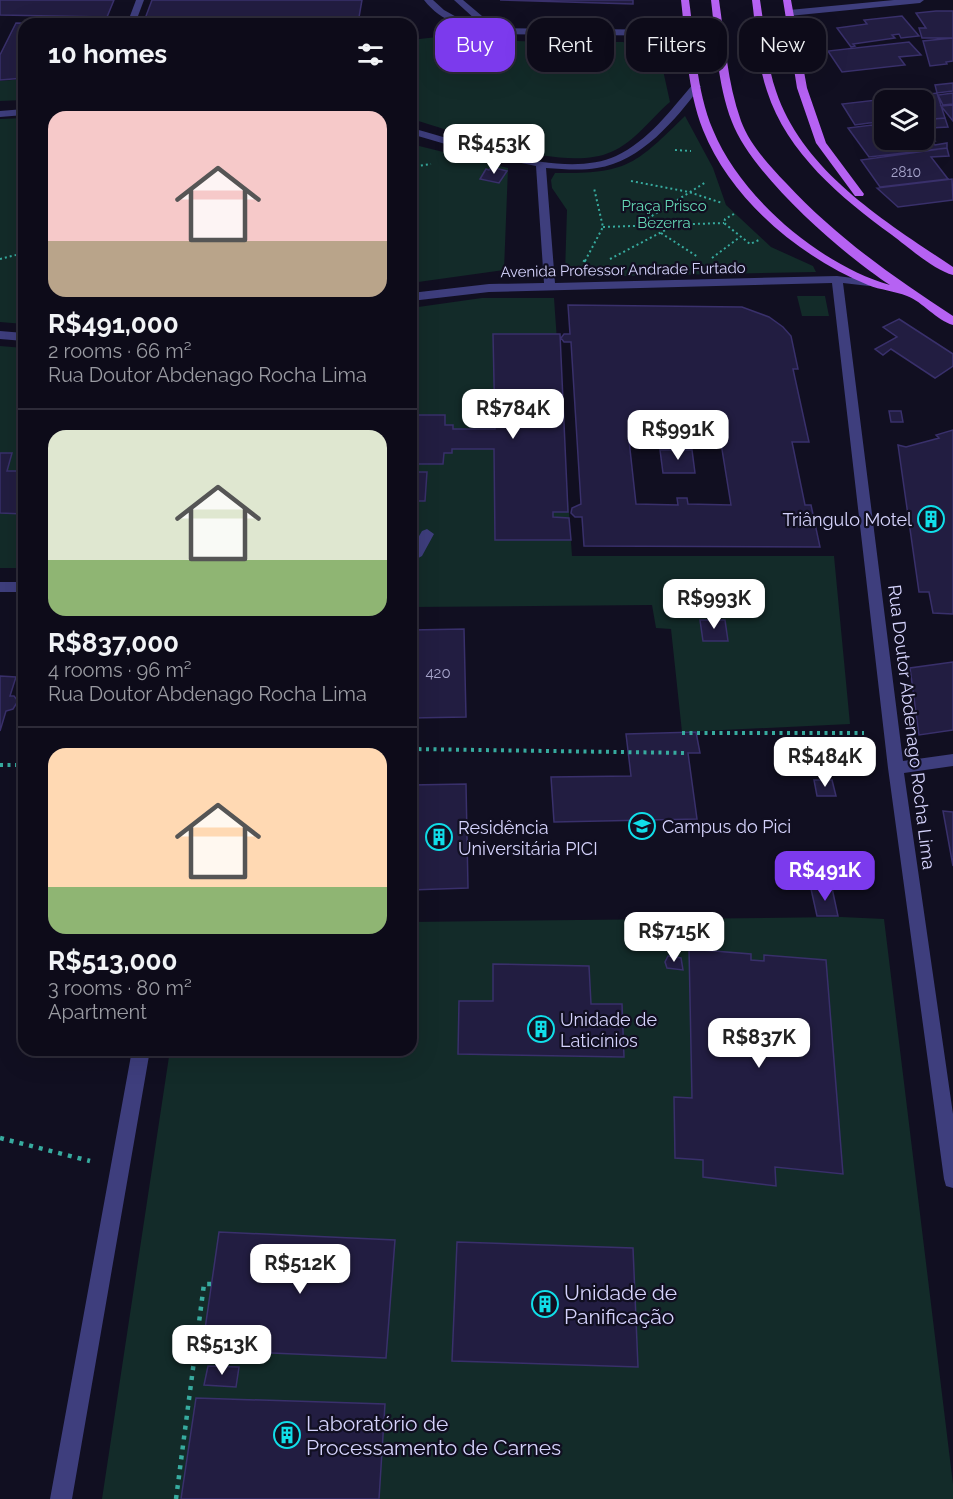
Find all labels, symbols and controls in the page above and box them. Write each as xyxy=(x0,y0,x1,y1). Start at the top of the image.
chip: Buy xyxy=(435,18,515,72)
chip: Rent xyxy=(527,18,614,72)
chip: Filters xyxy=(626,18,727,72)
chip: New xyxy=(739,18,826,72)
icon: filters xyxy=(354,38,387,71)
text: 10 homes xyxy=(48,39,167,69)
map controls xyxy=(874,90,934,150)
button: layers xyxy=(874,90,934,150)
pin: R$453K xyxy=(445,124,543,175)
text: R$453K xyxy=(457,131,531,155)
icon: home xyxy=(164,150,272,258)
house number: 2810 xyxy=(891,164,921,180)
park label: Praça Prisco Bezerra xyxy=(621,197,707,232)
street label: Avenida Professor Andrade Furtado xyxy=(500,259,746,281)
text: R$491,000 xyxy=(48,309,179,339)
text: 2 rooms · 66 m² xyxy=(48,339,191,363)
text: Rua Doutor Abdenago Rocha Lima xyxy=(48,363,367,387)
pin: R$784K xyxy=(464,389,562,440)
text: R$784K xyxy=(476,396,550,420)
pin: R$991K xyxy=(629,410,727,461)
text: R$991K xyxy=(642,417,714,441)
icon: home xyxy=(164,469,272,577)
building icon: Triângulo Motel xyxy=(916,504,946,534)
place label: Triângulo Motel xyxy=(783,509,912,530)
pin: R$993K xyxy=(665,579,763,630)
street label: Rua Doutor Abdenago Rocha Lima xyxy=(884,583,940,871)
text: R$993K xyxy=(677,586,751,610)
text: R$837,000 xyxy=(48,628,179,658)
text: 4 rooms · 96 m² xyxy=(48,658,192,682)
house number: 420 xyxy=(425,664,451,682)
text: Rua Doutor Abdenago Rocha Lima xyxy=(48,682,367,706)
pin: R$484K xyxy=(776,737,874,788)
text: R$484K xyxy=(788,744,862,768)
icon: home xyxy=(164,787,272,895)
school or university icon: Campus do Pici xyxy=(627,811,657,841)
place label: Campus do Pici xyxy=(662,816,791,837)
place label: Residência Universitária PICI xyxy=(458,817,598,859)
building icon: Residência Universitária PICI xyxy=(424,822,454,852)
pin: R$491K xyxy=(776,851,874,902)
text: R$491K xyxy=(789,858,861,882)
pin: R$715K xyxy=(625,912,723,963)
text: R$715K xyxy=(638,919,710,943)
text: R$513,000 xyxy=(48,946,177,976)
text: 3 rooms · 80 m² xyxy=(48,976,192,1000)
text: Apartment xyxy=(48,1000,147,1024)
place label: Unidade de Laticínios xyxy=(560,1009,657,1051)
building icon: Unidade de Laticínios xyxy=(526,1014,556,1044)
pin: R$837K xyxy=(710,1018,808,1069)
text: R$837K xyxy=(722,1025,796,1049)
pin: R$512K xyxy=(251,1244,349,1295)
text: R$512K xyxy=(264,1251,336,1275)
place label: Unidade de Panificação xyxy=(564,1280,677,1329)
building icon: Unidade de Panificação xyxy=(530,1289,560,1319)
pin: R$513K xyxy=(173,1325,271,1376)
text: R$513K xyxy=(186,1332,258,1356)
place label: Laboratório de Processamento de Carnes xyxy=(306,1411,561,1460)
building icon: Laboratório de Processamento de Carnes xyxy=(272,1420,302,1450)

